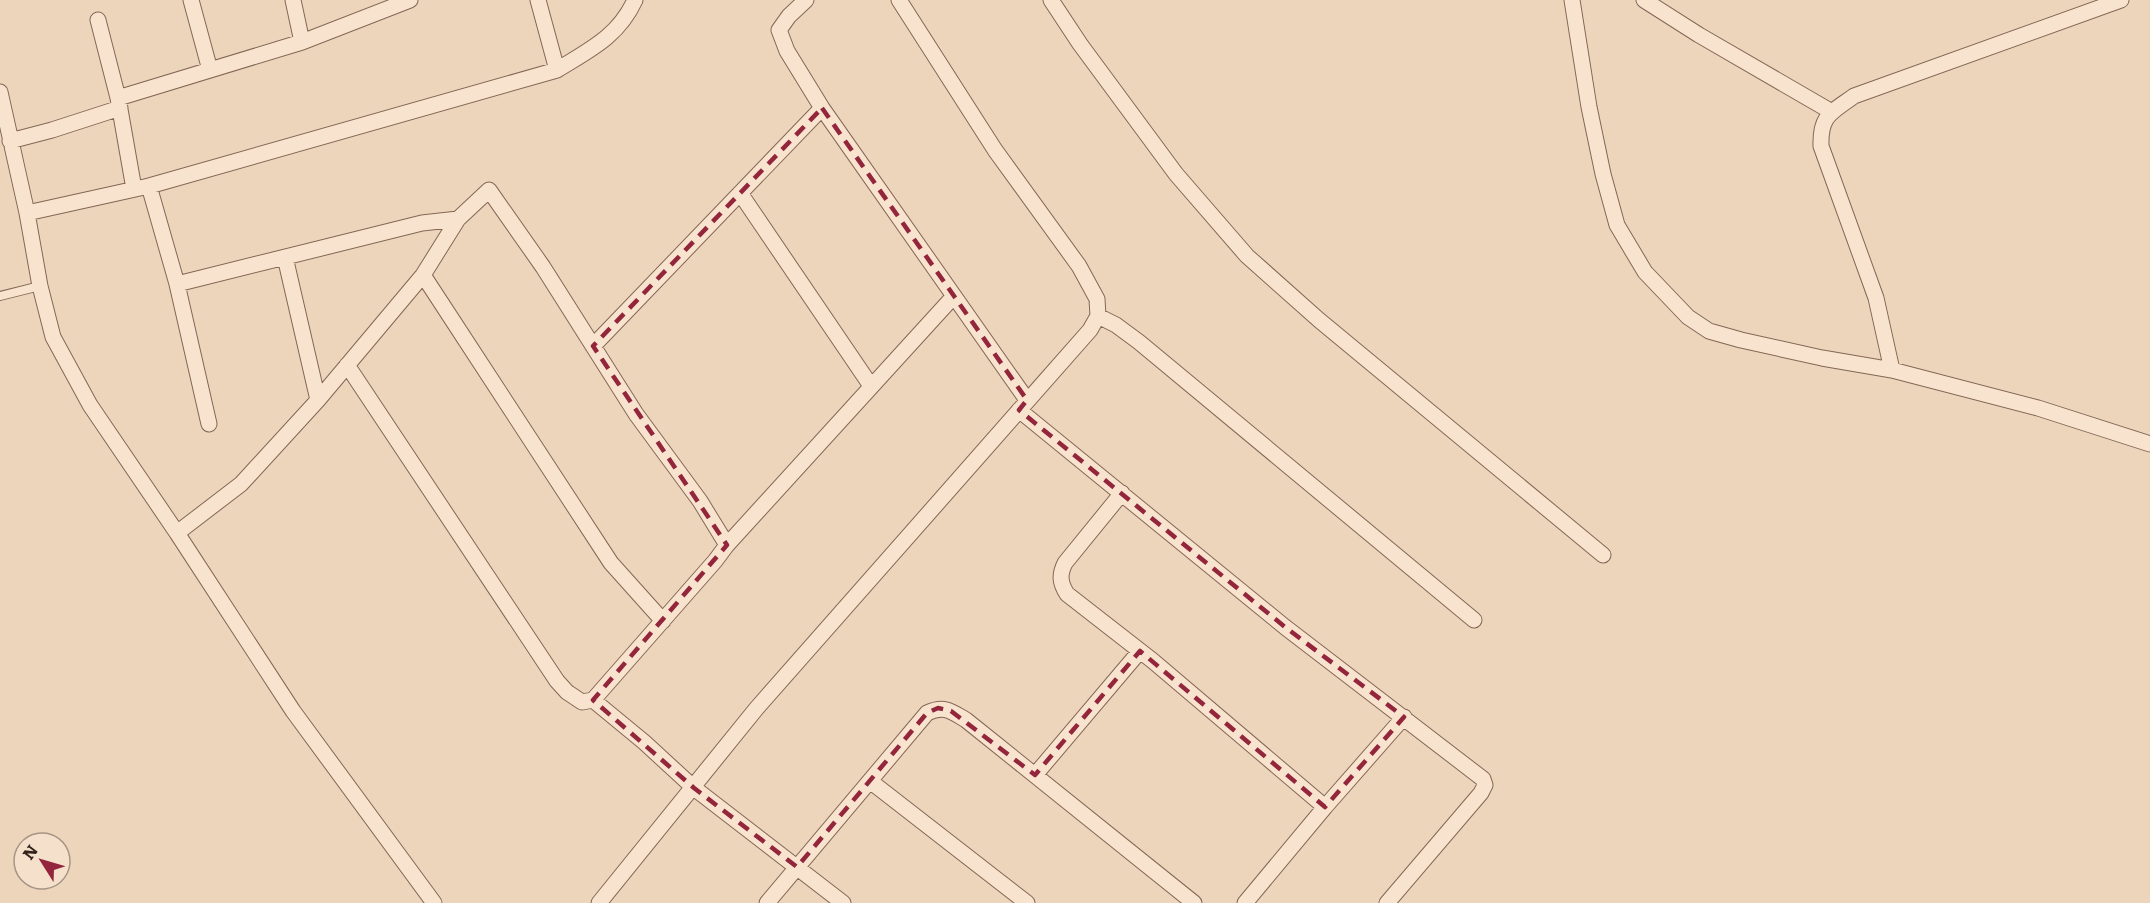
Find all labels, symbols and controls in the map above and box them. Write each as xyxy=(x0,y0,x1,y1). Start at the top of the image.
north arrow xyxy=(12,831,72,891)
text: N xyxy=(16,839,43,864)

